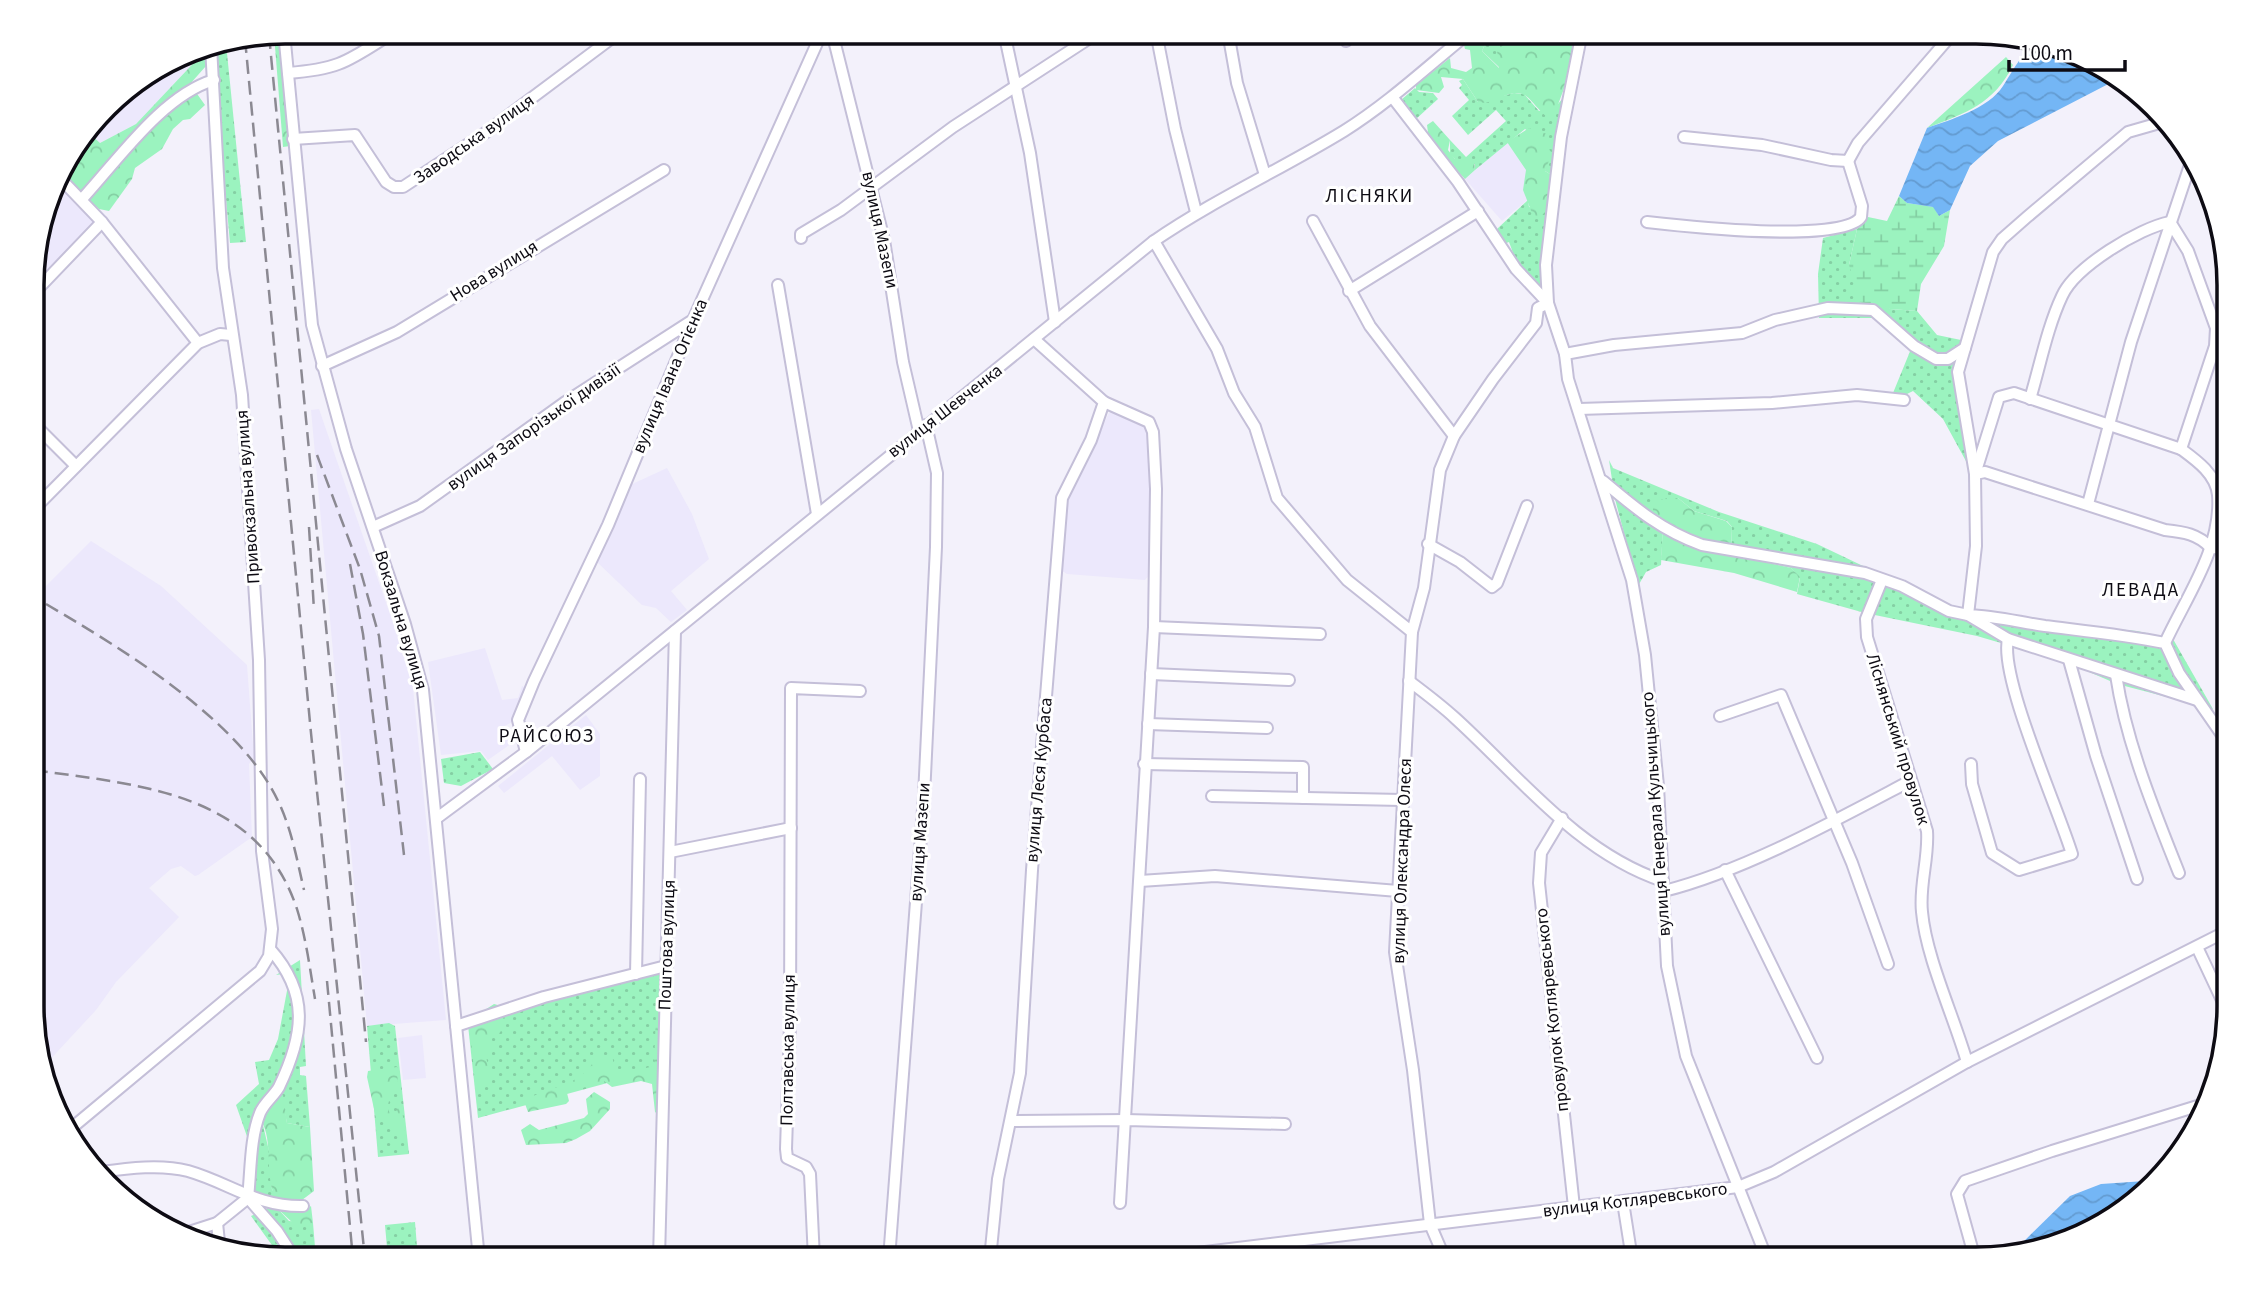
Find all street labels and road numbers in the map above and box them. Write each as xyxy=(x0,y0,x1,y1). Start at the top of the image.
street label: Заводська вулиця xyxy=(409,88,539,190)
street label: вулиця Мазепи xyxy=(855,169,905,291)
street label: Нова вулиця xyxy=(445,234,543,308)
street label: вулиця Івана Огієнка xyxy=(626,295,714,457)
street label: вулиця Запорізької дивізії xyxy=(442,357,626,497)
street label: вулиця Шевченка xyxy=(882,358,1008,464)
street label: Привокзальна вулиця xyxy=(229,409,267,585)
street label: Вокзальна вулиця xyxy=(368,547,434,693)
street label: Ліснянський провулок xyxy=(1860,650,1936,828)
street label: вулиця Генерала Кульчицького xyxy=(1635,691,1677,937)
street label: вулиця Леся Курбаса xyxy=(1019,696,1059,864)
street label: вулиця Олександра Олеся xyxy=(1386,758,1418,964)
street label: вулиця Мазепи xyxy=(903,782,937,902)
street label: Поштова вулиця xyxy=(652,879,682,1011)
street label: провулок Котляревського xyxy=(1529,907,1575,1113)
street label: Полтавська вулиця xyxy=(774,974,802,1126)
street label: вулиця Котляревського xyxy=(1541,1176,1729,1224)

